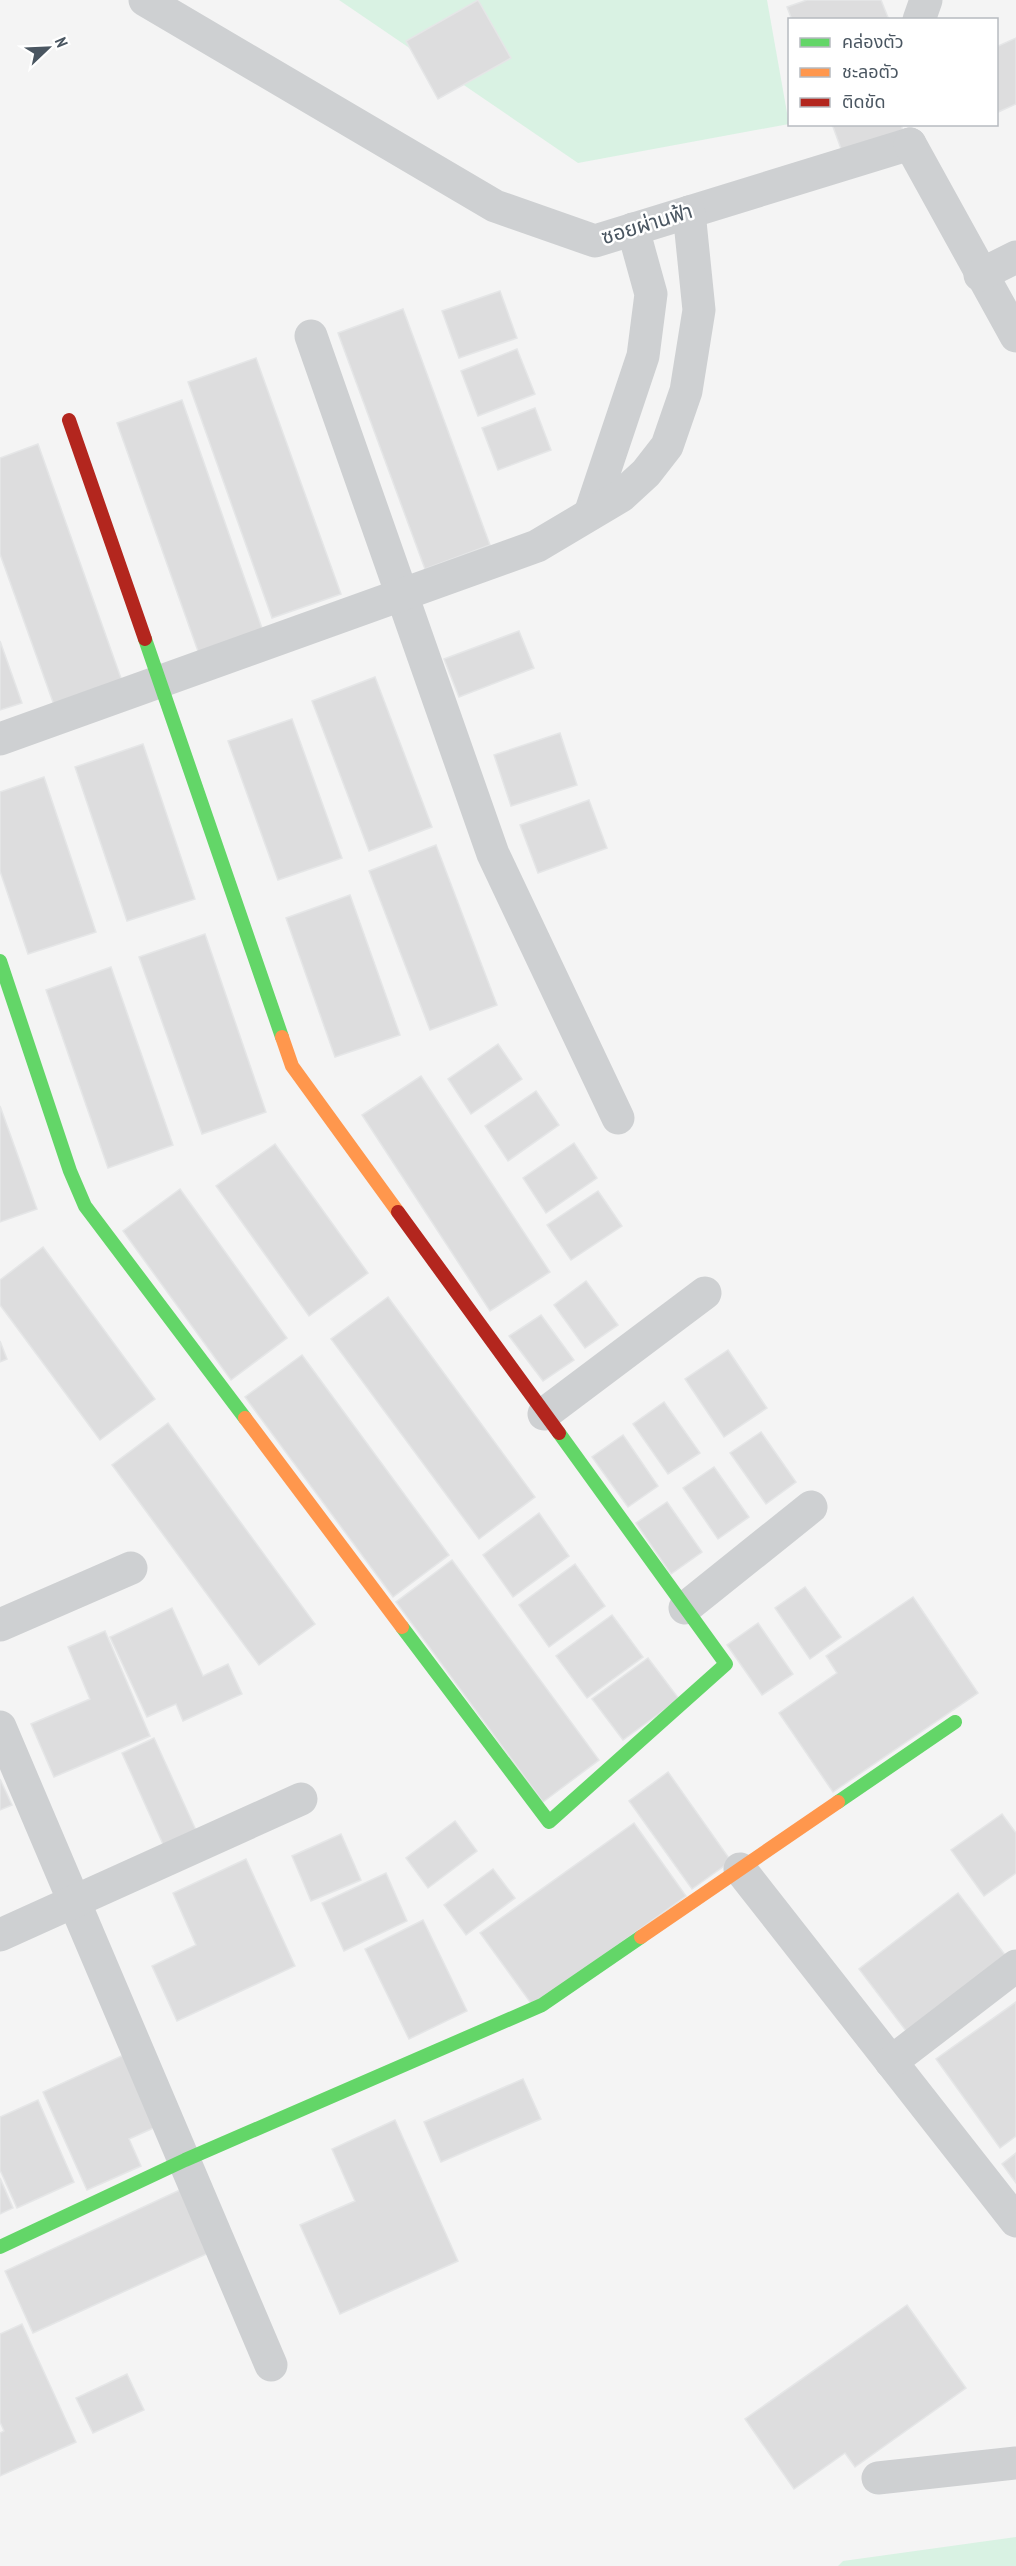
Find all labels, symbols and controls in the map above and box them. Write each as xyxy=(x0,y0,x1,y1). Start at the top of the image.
north arrow xyxy=(18,18,78,78)
legend xyxy=(788,18,998,126)
text: คล่องตัว xyxy=(842,30,904,53)
text: N xyxy=(51,34,73,50)
text: ชะลอตัว xyxy=(842,60,899,83)
text: ติดขัด xyxy=(842,90,885,113)
street label: ซอยผ่านฟ้า xyxy=(598,197,696,250)

